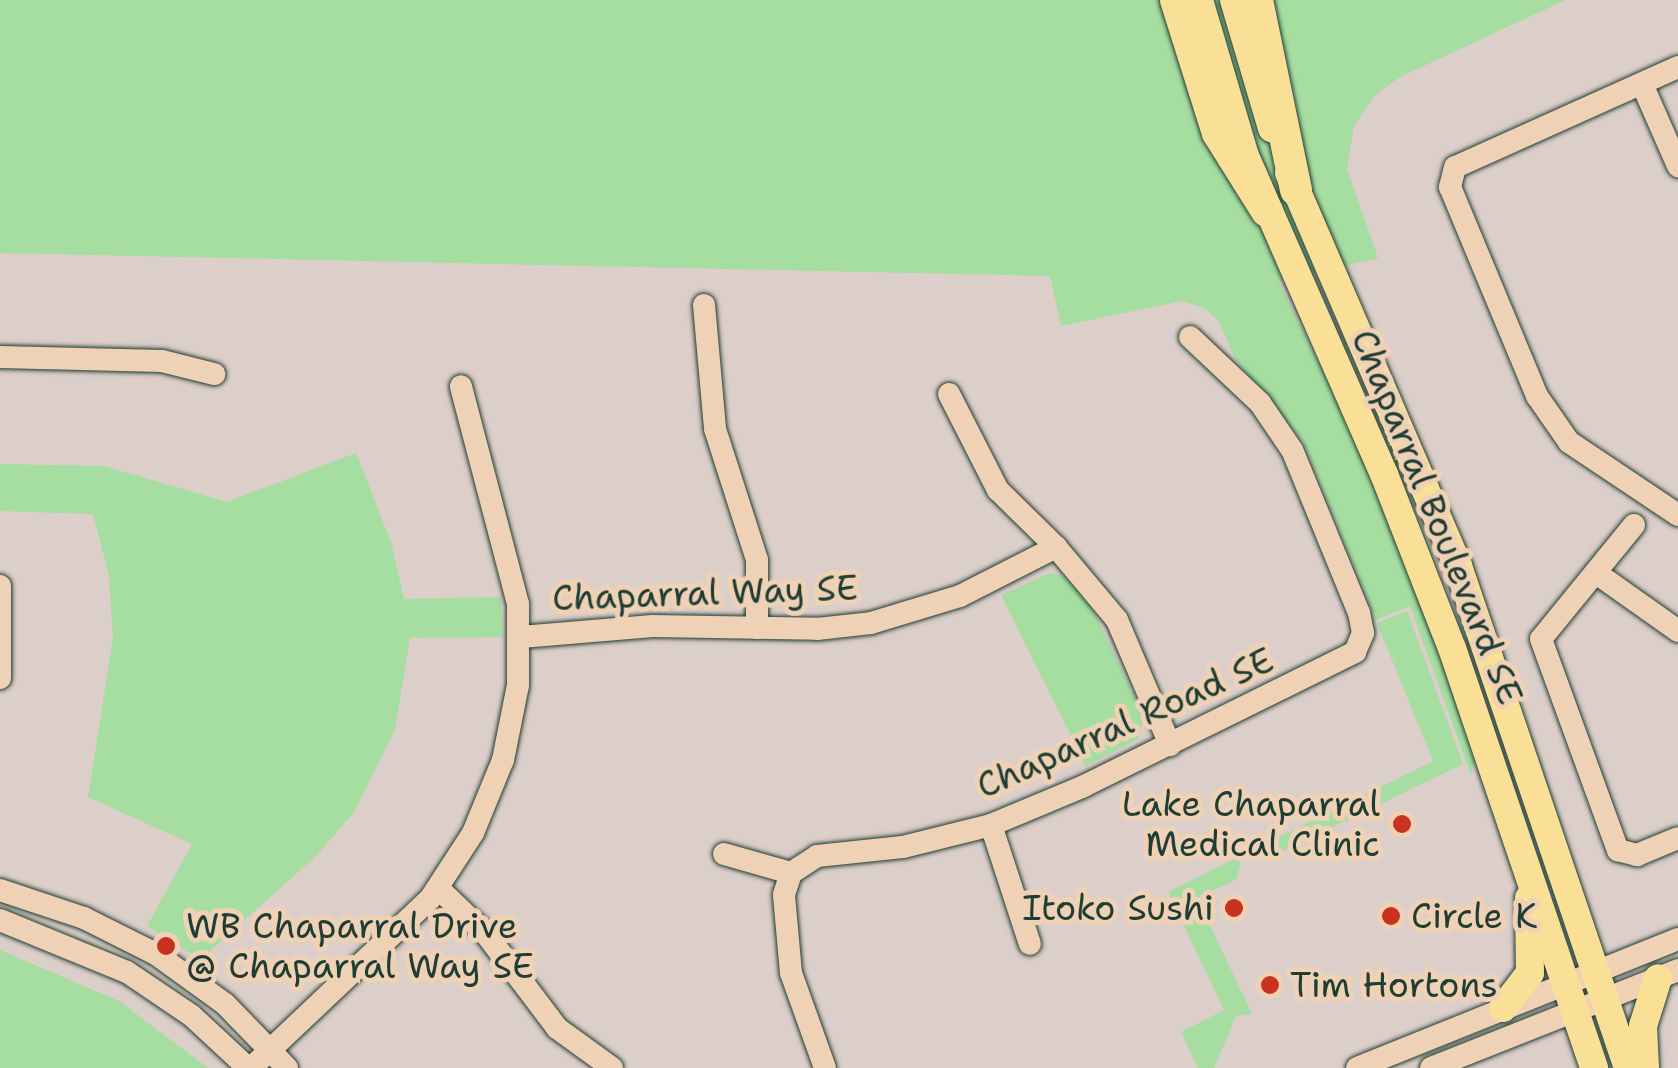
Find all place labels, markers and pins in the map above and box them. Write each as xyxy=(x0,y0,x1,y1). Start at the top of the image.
place label: Lake Chaparral Medical Clinic xyxy=(1122,783,1380,865)
marker: Lake Chaparral Medical Clinic xyxy=(1389,811,1415,837)
place label: Itoko Sushi xyxy=(1022,887,1214,929)
place label: Circle K xyxy=(1411,895,1538,937)
marker: Itoko Sushi xyxy=(1223,897,1245,919)
place label: WB Chaparral Drive @ Chaparral Way SE xyxy=(186,905,534,987)
marker: Circle K xyxy=(1380,905,1402,927)
marker: WB Chaparral Drive @ Chaparral Way SE xyxy=(155,935,177,957)
place label: Tim Hortons xyxy=(1290,964,1498,1006)
marker: Tim Hortons xyxy=(1259,974,1281,996)

